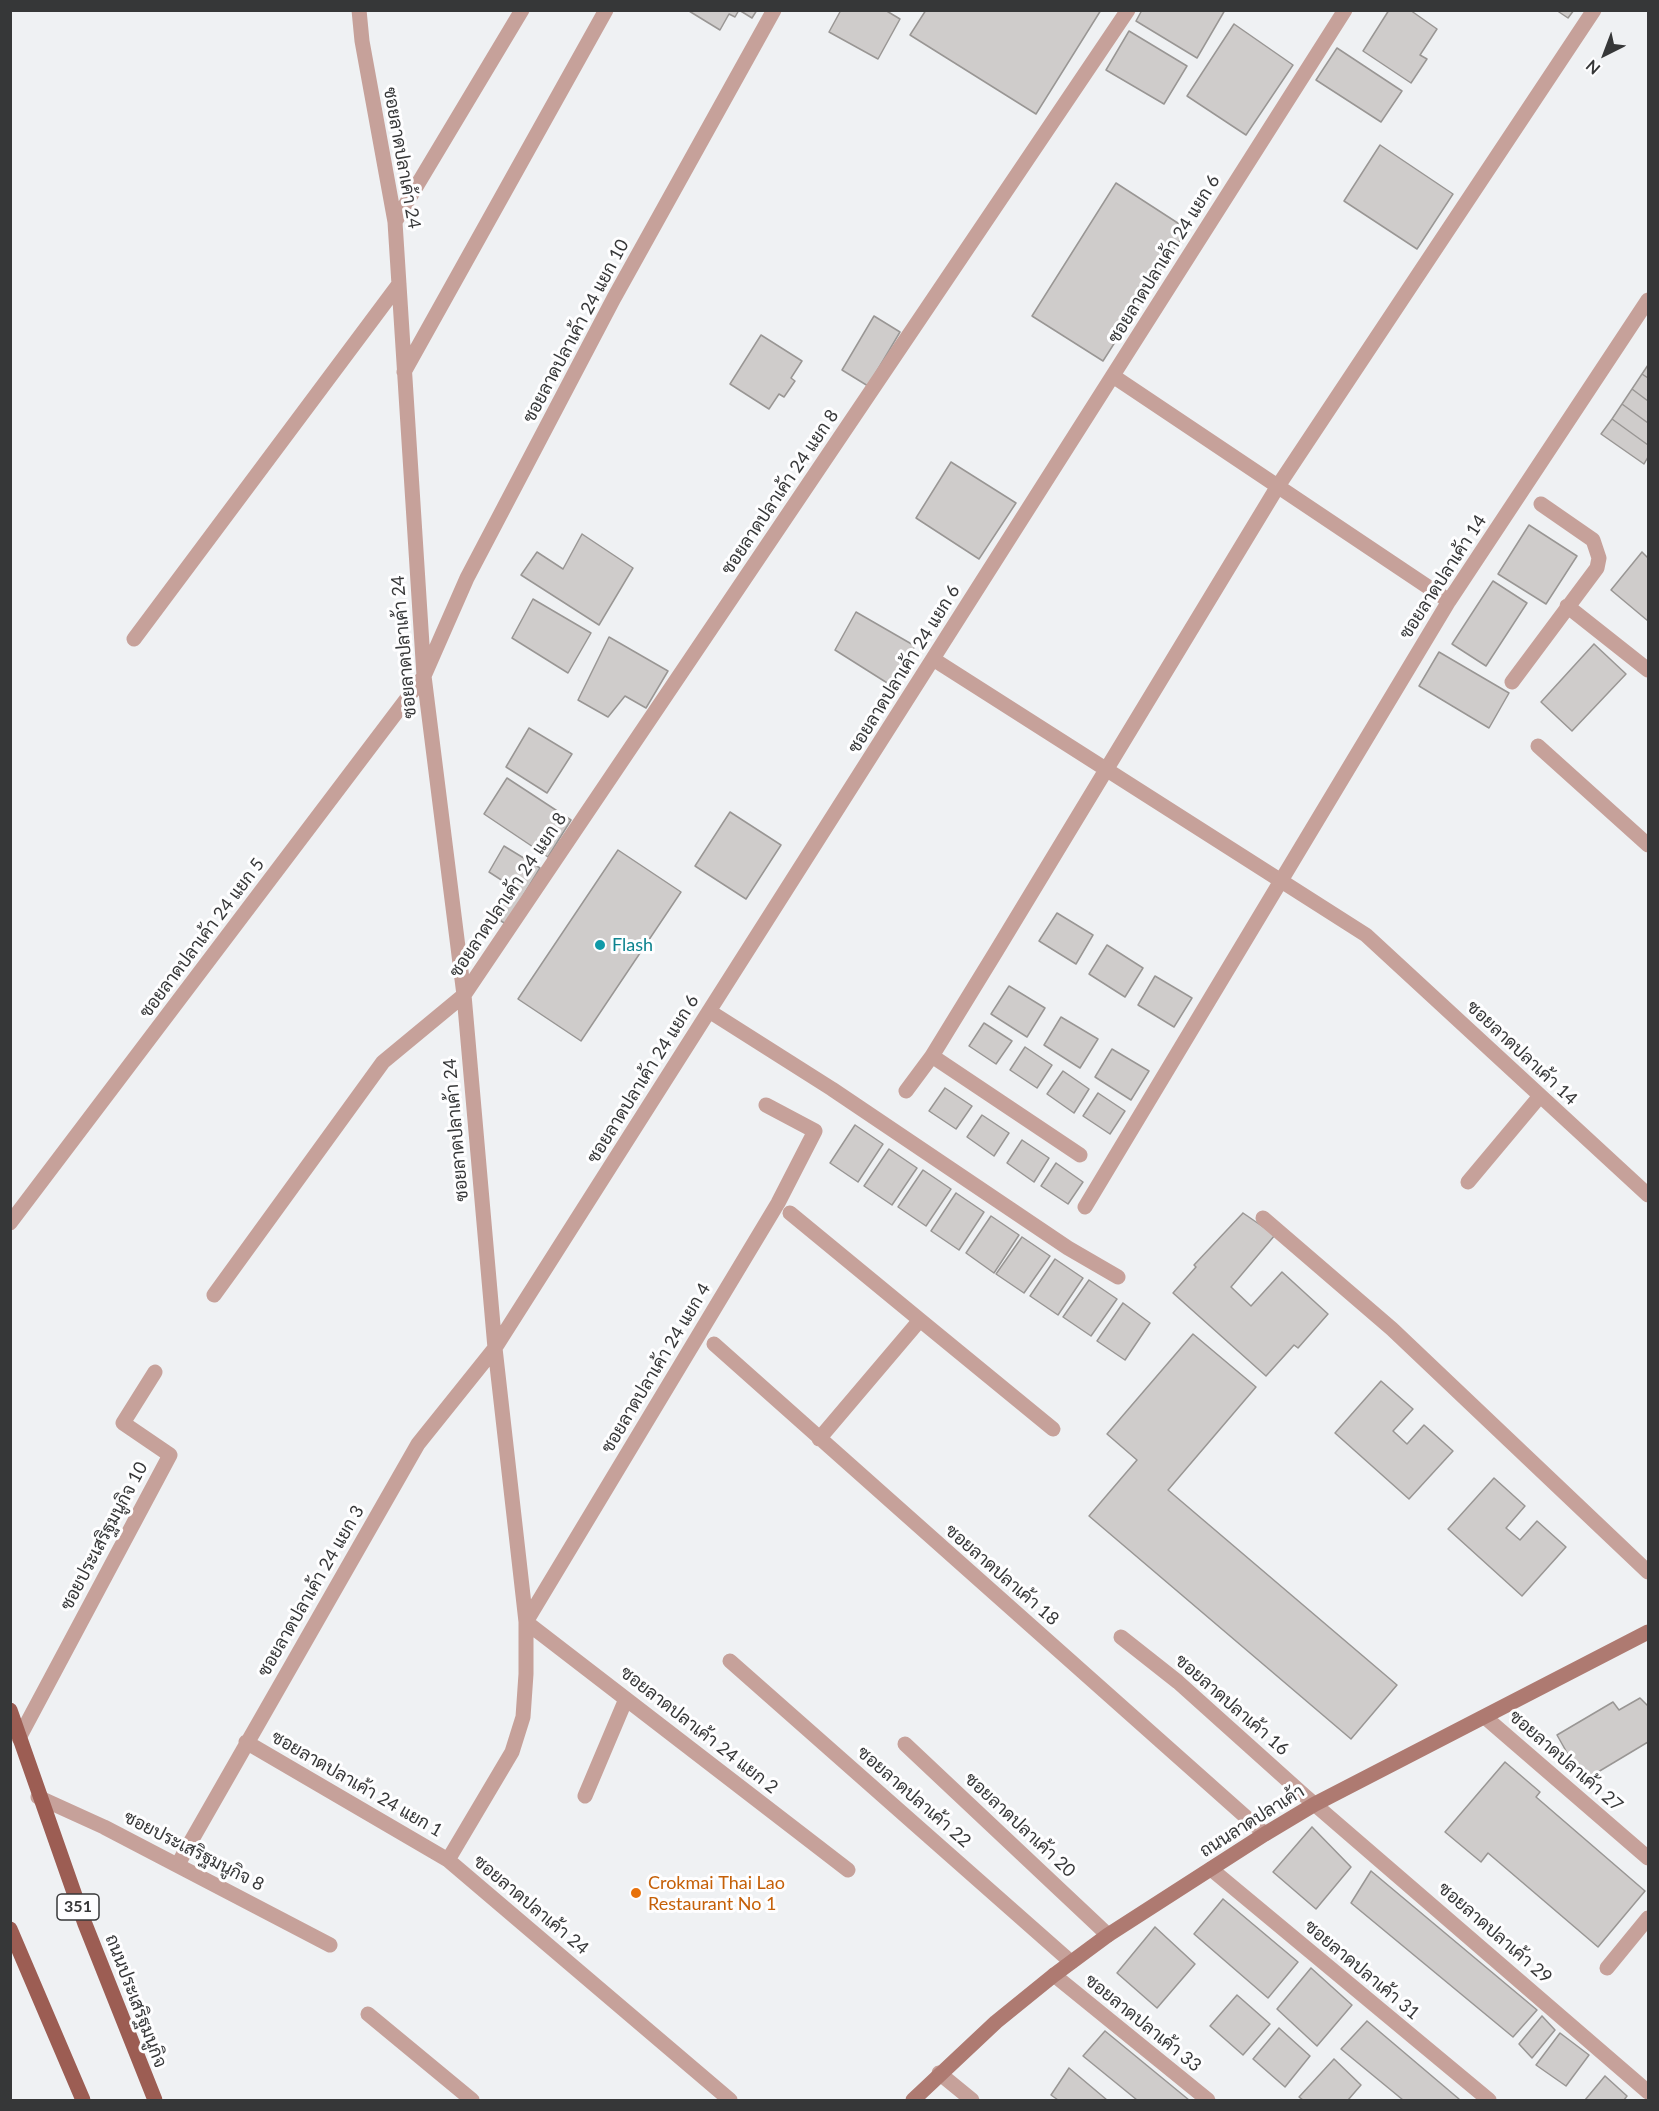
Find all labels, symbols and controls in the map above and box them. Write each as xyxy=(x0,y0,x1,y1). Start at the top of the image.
north arrow xyxy=(1575,24,1635,84)
text: N xyxy=(1582,57,1604,79)
street label: ซอยลาดปลาเค้า 24 xyxy=(379,86,425,230)
street label: ซอยลาดปลาเค้า 24 แยก 6 xyxy=(1103,171,1225,347)
street label: ซอยลาดปลาเค้า 24 แยก 10 xyxy=(518,236,634,426)
street label: ซอยลาดปลาเค้า 24 แยก 8 xyxy=(717,405,843,579)
street label: ซอยลาดปลาเค้า 14 xyxy=(1395,511,1491,643)
street label: ซอยลาดปลาเค้า 24 xyxy=(387,575,421,719)
street label: ซอยลาดปลาเค้า 24 แยก 6 xyxy=(843,581,965,757)
street label: ซอยลาดปลาเค้า 24 แยก 8 xyxy=(445,808,571,982)
street label: ซอยลาดปลาเค้า 24 แยก 5 xyxy=(135,854,269,1022)
place label: Flash xyxy=(612,934,653,956)
marker: Flash xyxy=(593,938,607,952)
street label: ซอยลาดปลาเค้า 24 แยก 6 xyxy=(582,991,704,1167)
street label: ซอยลาดปลาเค้า 14 xyxy=(1462,996,1582,1110)
street label: ซอยลาดปลาเค้า 24 xyxy=(439,1058,473,1202)
street label: ซอยลาดปลาเค้า 24 แยก 4 xyxy=(597,1279,715,1457)
street label: ซอยประเสริฐมนูกิจ 10 xyxy=(56,1458,152,1614)
street label: ซอยลาดปลาเค้า 24 แยก 3 xyxy=(253,1502,369,1680)
street label: ซอยลาดปลาเค้า 18 xyxy=(941,1520,1063,1630)
street label: ซอยลาดปลาเค้า 16 xyxy=(1171,1650,1293,1760)
street label: ซอยลาดปลาเค้า 24 แยก 2 xyxy=(616,1662,782,1798)
street label: ซอยลาดปลาเค้า 27 xyxy=(1505,1706,1627,1816)
street label: ซอยลาดปลาเค้า 24 แยก 1 xyxy=(268,1726,446,1842)
street label: ซอยลาดปลาเค้า 22 xyxy=(853,1742,975,1852)
street label: ซอยลาดปลาเค้า 20 xyxy=(960,1768,1080,1882)
street label: ถนนลาดปลาเค้า xyxy=(1196,1780,1308,1862)
street label: ซอยประเสริฐมนูกิจ 8 xyxy=(120,1806,268,1896)
street label: ซอยลาดปลาเค้า 24 xyxy=(469,1851,593,1959)
place label: Crokmai Thai Lao Restaurant No 1 xyxy=(648,1872,785,1914)
street label: ซอยลาดปลาเค้า 29 xyxy=(1434,1878,1556,1988)
marker: Crokmai Thai Lao Restaurant No 1 xyxy=(629,1886,643,1900)
road number: 351 xyxy=(57,1894,99,1920)
street label: ซอยลาดปลาเค้า 31 xyxy=(1300,1916,1424,2024)
street label: ถนนประเสริฐมนูกิจ xyxy=(101,1931,171,2071)
street label: ซอยลาดปลาเค้า 33 xyxy=(1080,1969,1206,2077)

